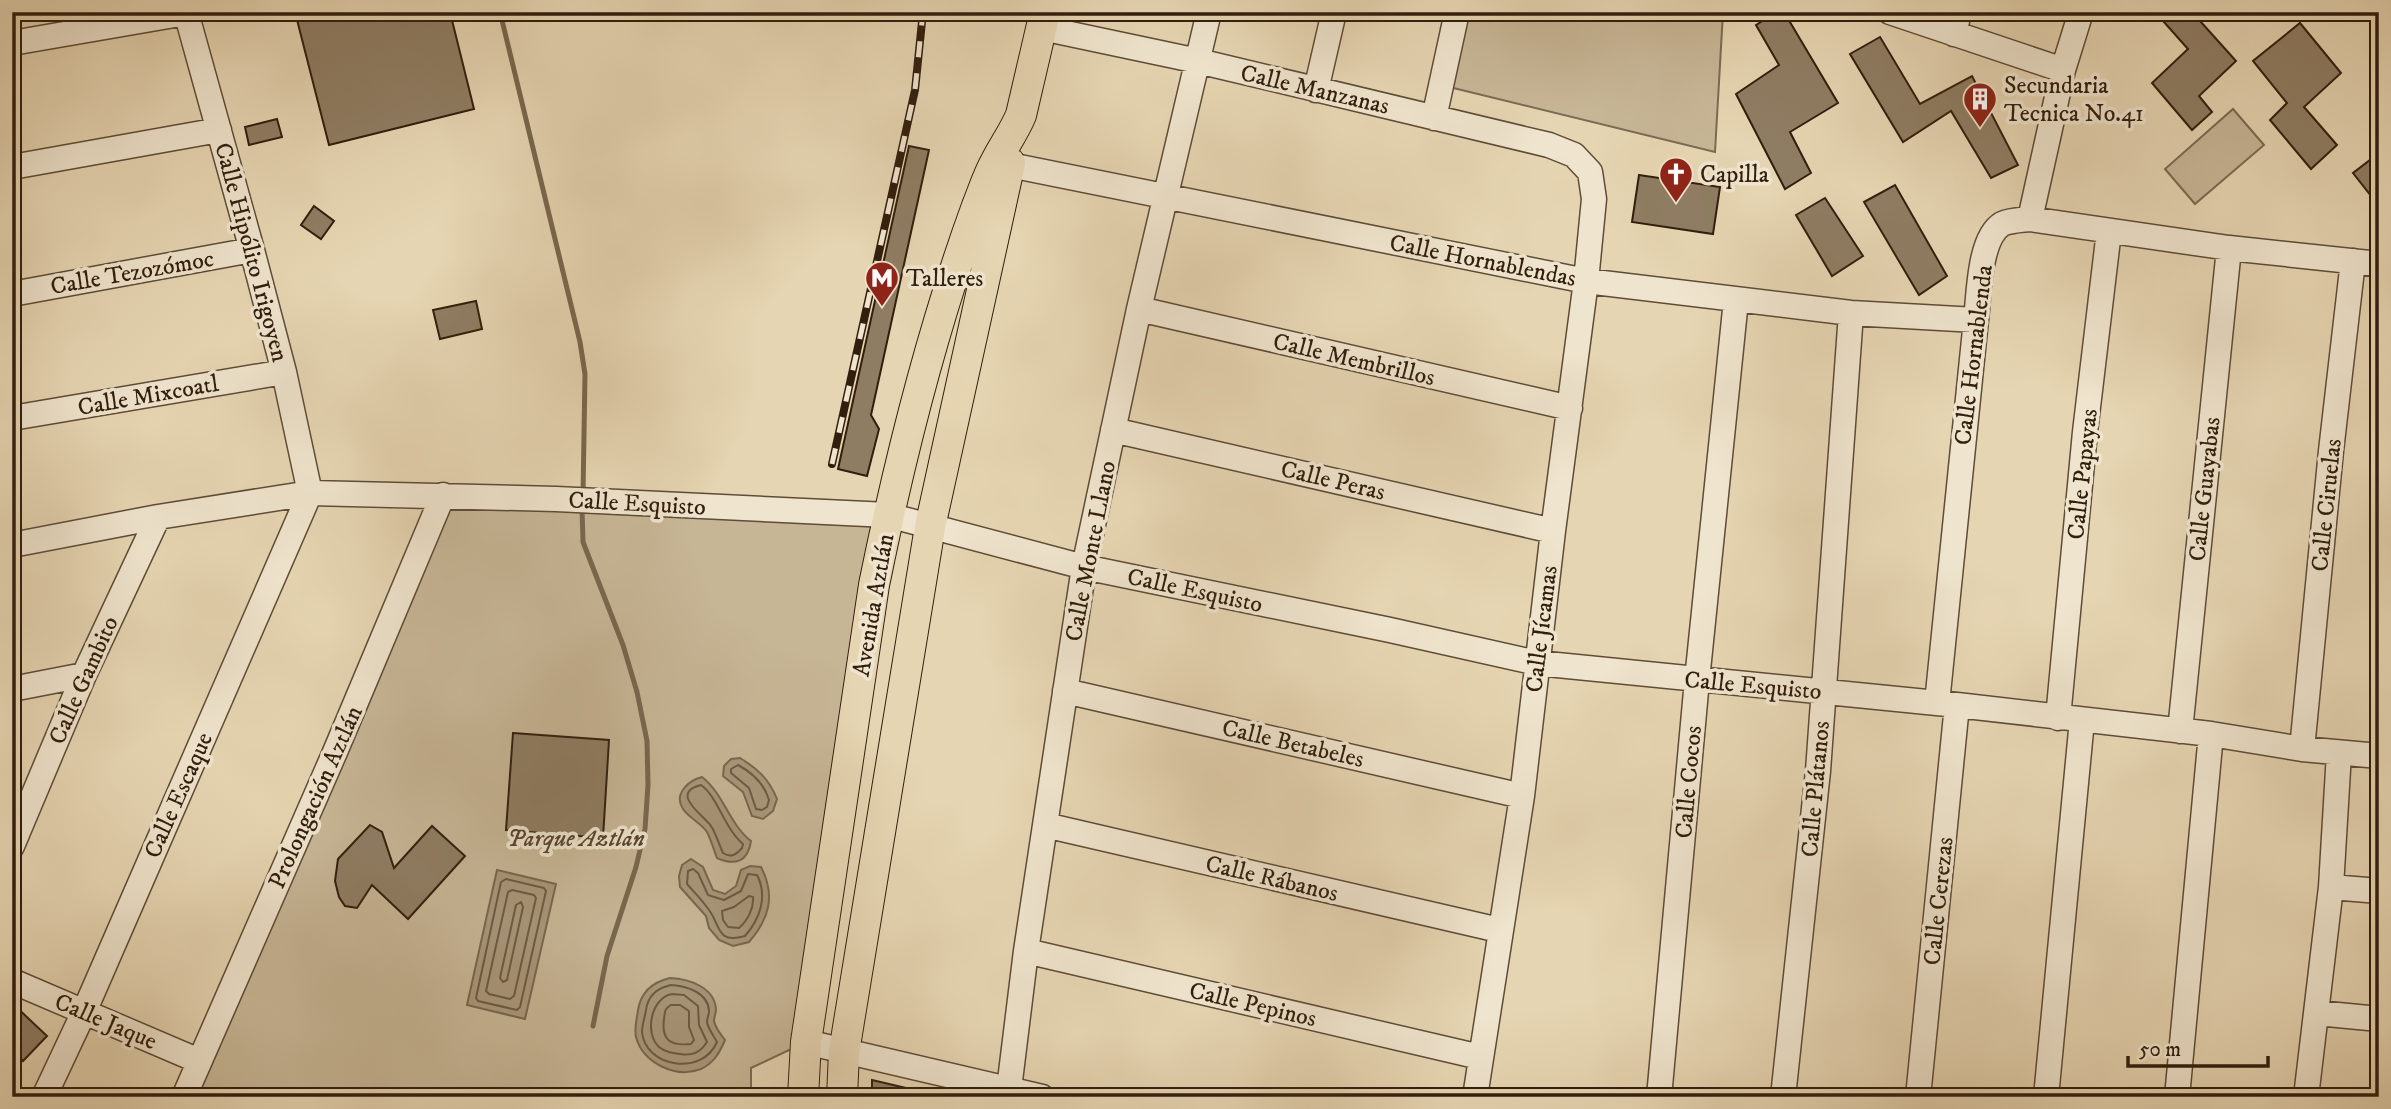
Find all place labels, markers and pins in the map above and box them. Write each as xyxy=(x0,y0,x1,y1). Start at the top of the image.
place label: Secundaria Tecnica No.41 xyxy=(2004,71,2144,129)
building icon: Secundaria Tecnica No.41 xyxy=(1961,80,1999,129)
church icon: Capilla xyxy=(1657,155,1695,204)
place label: Capilla xyxy=(1700,160,1770,190)
metro station icon: Talleres xyxy=(863,259,901,308)
place label: Talleres xyxy=(906,264,983,294)

